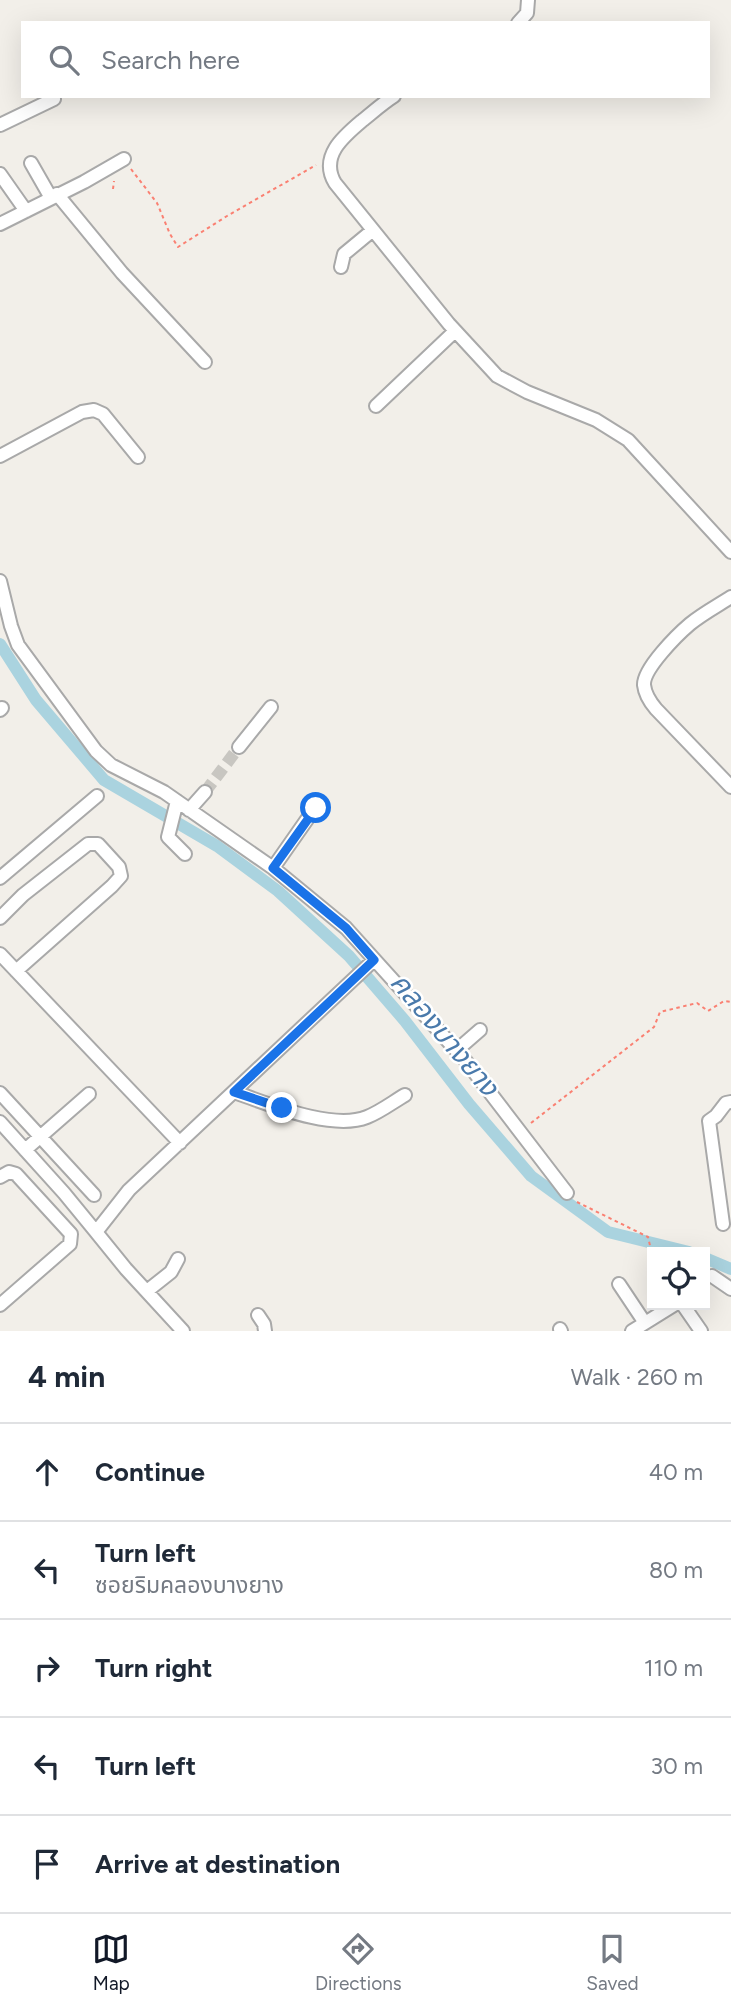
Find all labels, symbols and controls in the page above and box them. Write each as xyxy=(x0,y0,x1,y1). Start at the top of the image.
search box xyxy=(21,21,710,98)
icon: search xyxy=(45,41,83,79)
text: Search here xyxy=(101,44,240,76)
route start xyxy=(300,792,331,823)
water label: คลองบางยาง xyxy=(384,965,508,1104)
route end xyxy=(266,1092,297,1123)
map controls xyxy=(647,1247,710,1310)
button: locate xyxy=(647,1247,710,1310)
text: 4 min xyxy=(28,1358,105,1395)
text: Walk · 260 m xyxy=(571,1363,703,1391)
icon: ahead xyxy=(28,1453,66,1491)
text: Continue xyxy=(95,1456,205,1488)
text: 40 m xyxy=(649,1458,703,1486)
text: Turn left xyxy=(95,1537,196,1569)
icon: left xyxy=(28,1551,66,1589)
text: 80 m xyxy=(649,1556,703,1584)
text: ซอยริมคลองบางยาง xyxy=(95,1571,284,1599)
icon: right xyxy=(28,1649,66,1687)
text: Turn right xyxy=(95,1652,212,1684)
text: 110 m xyxy=(644,1654,703,1682)
icon: left xyxy=(28,1747,66,1785)
text: Turn left xyxy=(95,1750,196,1782)
text: 30 m xyxy=(650,1752,703,1780)
icon: arrive xyxy=(28,1845,66,1883)
text: Arrive at destination xyxy=(95,1848,340,1880)
tab: Map xyxy=(92,1930,130,1995)
tab: Directions xyxy=(315,1930,402,1995)
tab: Saved xyxy=(586,1930,639,1995)

